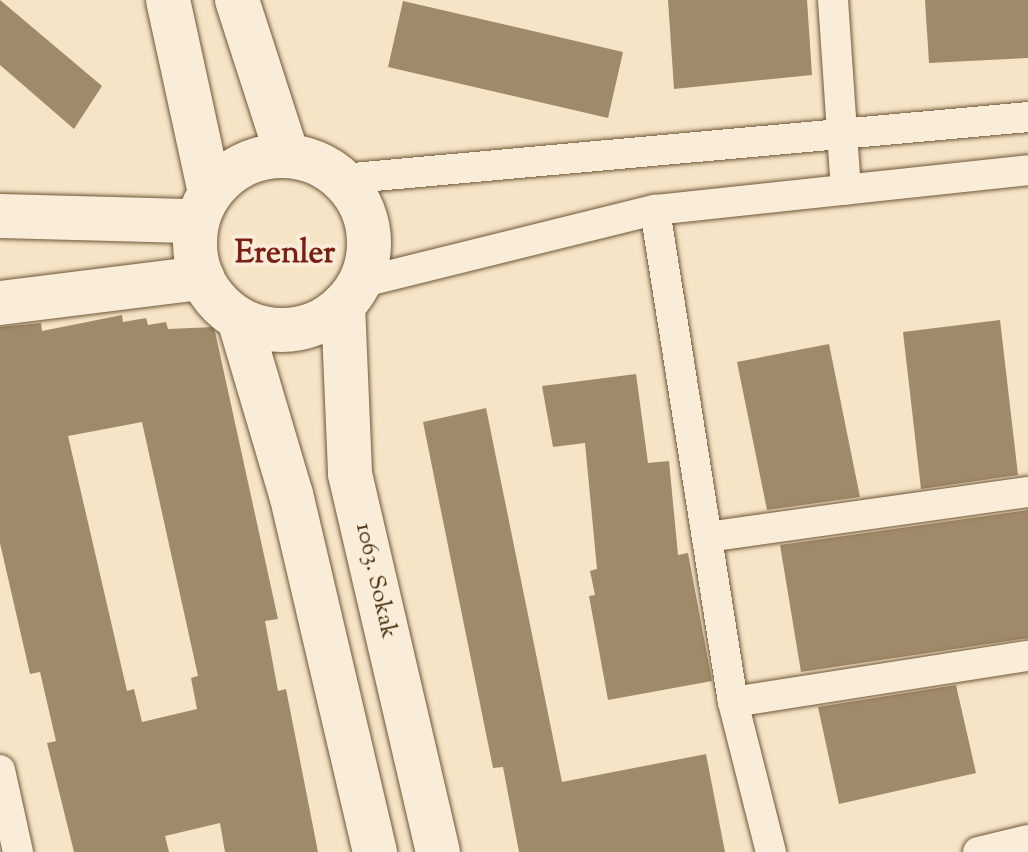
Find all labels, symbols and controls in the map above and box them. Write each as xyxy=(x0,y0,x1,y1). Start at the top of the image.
district label: Erenler xyxy=(235,235,335,273)
street label: 1063. Sokak xyxy=(348,520,402,642)

